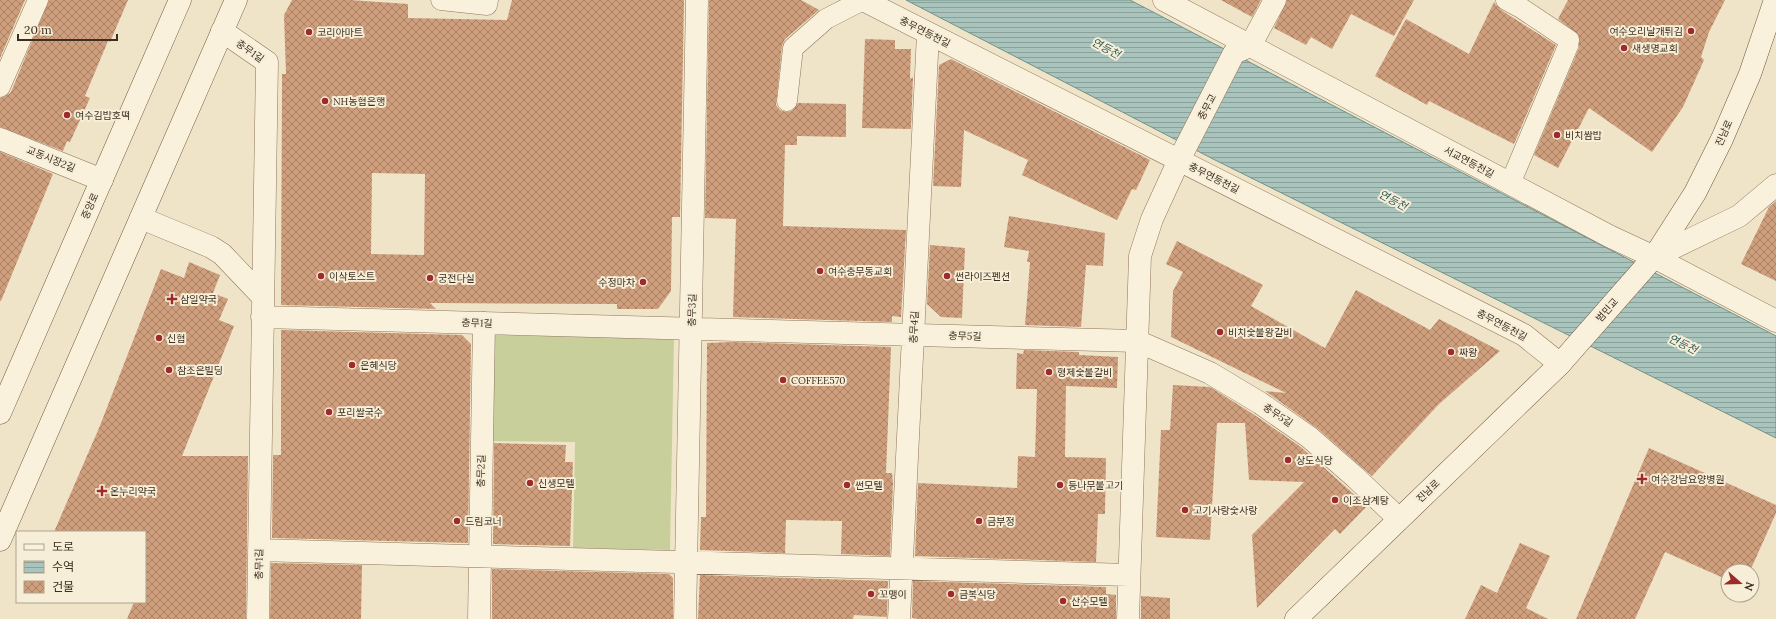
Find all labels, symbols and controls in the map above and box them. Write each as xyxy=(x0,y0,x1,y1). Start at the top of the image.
street label: 충무연등천길 xyxy=(897,14,953,50)
scale bar xyxy=(18,16,117,42)
text: 20 m xyxy=(24,22,52,37)
place label: 여수오리날개튀김 xyxy=(1609,25,1683,38)
place label: 코리아마트 xyxy=(317,26,363,39)
marker: 여수오리날개튀김 xyxy=(1686,26,1696,36)
marker: 코리아마트 xyxy=(304,27,314,37)
water label: 연등천 xyxy=(1089,35,1124,62)
street label: 충무1길 xyxy=(234,37,266,65)
place label: 새생명교회 xyxy=(1632,42,1678,55)
marker: 새생명교회 xyxy=(1619,43,1629,53)
street label: 충무교 xyxy=(1195,92,1219,122)
place label: NH농협은행 xyxy=(333,95,385,108)
marker: NH농협은행 xyxy=(320,96,330,106)
place label: 여수김밥호떡 xyxy=(75,109,130,122)
marker: 여수김밥호떡 xyxy=(62,110,72,120)
street label: 진남로 xyxy=(1712,118,1736,148)
place label: 비치쌈밥 xyxy=(1565,129,1603,142)
marker: 비치쌈밥 xyxy=(1552,130,1562,140)
street label: 교동시장2길 xyxy=(25,143,77,175)
street label: 서교연등천길 xyxy=(1442,143,1496,181)
street label: 충무연등천길 xyxy=(1186,160,1242,196)
water label: 연등천 xyxy=(1376,187,1411,214)
street label: 중앙로 xyxy=(78,191,102,221)
place label: 여수충무동교회 xyxy=(828,265,892,278)
marker: 여수충무동교회 xyxy=(815,266,825,276)
place label: 이삭토스트 xyxy=(329,270,375,283)
place label: 썬라이즈펜션 xyxy=(955,270,1010,283)
marker: 이삭토스트 xyxy=(316,271,326,281)
marker: 썬라이즈펜션 xyxy=(942,271,952,281)
place label: 궁전다실 xyxy=(438,272,475,285)
marker: 궁전다실 xyxy=(425,273,435,283)
place label: 수정마차 xyxy=(598,276,636,289)
marker: 수정마차 xyxy=(638,277,648,287)
place label: 삼일약국 xyxy=(180,293,217,306)
street label: 충무3길 xyxy=(685,293,699,327)
marker: 삼일약국 xyxy=(167,294,177,304)
street label: 범민교 xyxy=(1593,295,1621,325)
street label: 충무연등천길 xyxy=(1475,306,1529,344)
street label: 충무4길 xyxy=(907,310,921,344)
street label: 충무1길 xyxy=(461,316,493,330)
place label: 비치숯불왕갈비 xyxy=(1228,326,1292,339)
marker: 비치숯불왕갈비 xyxy=(1215,327,1225,337)
street label: 충무5길 xyxy=(948,329,982,343)
water label: 연등천 xyxy=(1666,331,1701,358)
place label: 신협 xyxy=(167,332,185,345)
marker: 신협 xyxy=(154,333,164,343)
place label: 짜왕 xyxy=(1459,346,1477,359)
marker: 짜왕 xyxy=(1446,347,1456,357)
place label: 은혜식당 xyxy=(360,359,397,372)
marker: 은혜식당 xyxy=(347,360,357,370)
place label: 참조은빌딩 xyxy=(177,364,223,377)
marker: 참조은빌딩 xyxy=(164,365,174,375)
place label: 형제숯불갈비 xyxy=(1057,366,1112,379)
marker: 형제숯불갈비 xyxy=(1044,367,1054,377)
place label: COFFEE570 xyxy=(791,374,846,387)
marker: COFFEE570 xyxy=(778,375,788,385)
street label: 충무5길 xyxy=(1261,400,1295,430)
place label: 포리쌀국수 xyxy=(337,406,383,419)
marker: 포리쌀국수 xyxy=(324,407,334,417)
street label: 충무2길 xyxy=(474,454,488,488)
place label: 상도식당 xyxy=(1296,454,1333,467)
marker: 상도식당 xyxy=(1283,455,1293,465)
marker: 여수강남요양병원 xyxy=(1636,473,1648,485)
place label: 여수강남요양병원 xyxy=(1651,473,1725,486)
place label: 신생모텔 xyxy=(538,477,575,490)
street label: 진남로 xyxy=(1414,477,1442,505)
marker: 신생모텔 xyxy=(525,478,535,488)
place label: 썬모텔 xyxy=(855,479,883,492)
place label: 등나무불고기 xyxy=(1068,479,1123,492)
marker: 썬모텔 xyxy=(842,480,852,490)
marker: 등나무불고기 xyxy=(1055,480,1065,490)
place label: 온누리약국 xyxy=(110,485,156,498)
marker: 온누리약국 xyxy=(97,486,107,496)
place label: 이조삼계탕 xyxy=(1343,494,1389,507)
marker: 이조삼계탕 xyxy=(1330,495,1340,505)
place label: 고기사랑숯사랑 xyxy=(1193,504,1257,517)
marker: 고기사랑숯사랑 xyxy=(1180,505,1190,515)
place label: 드림코너 xyxy=(465,515,502,528)
place label: 금부정 xyxy=(987,515,1015,528)
marker: 드림코너 xyxy=(452,516,462,526)
marker: 금부정 xyxy=(974,516,984,526)
legend xyxy=(16,531,146,603)
text: 도로 xyxy=(52,539,74,554)
street label: 충무1길 xyxy=(252,548,266,580)
text: 수역 xyxy=(52,559,74,574)
north arrow xyxy=(1720,563,1760,603)
text: 건물 xyxy=(52,579,74,594)
text: N xyxy=(1741,580,1757,593)
place label: 꼬맹이 xyxy=(879,588,907,601)
place label: 금복식당 xyxy=(959,588,996,601)
marker: 꼬맹이 xyxy=(866,589,876,599)
marker: 금복식당 xyxy=(946,589,956,599)
place label: 산수모텔 xyxy=(1071,595,1108,608)
marker: 산수모텔 xyxy=(1058,596,1068,606)

